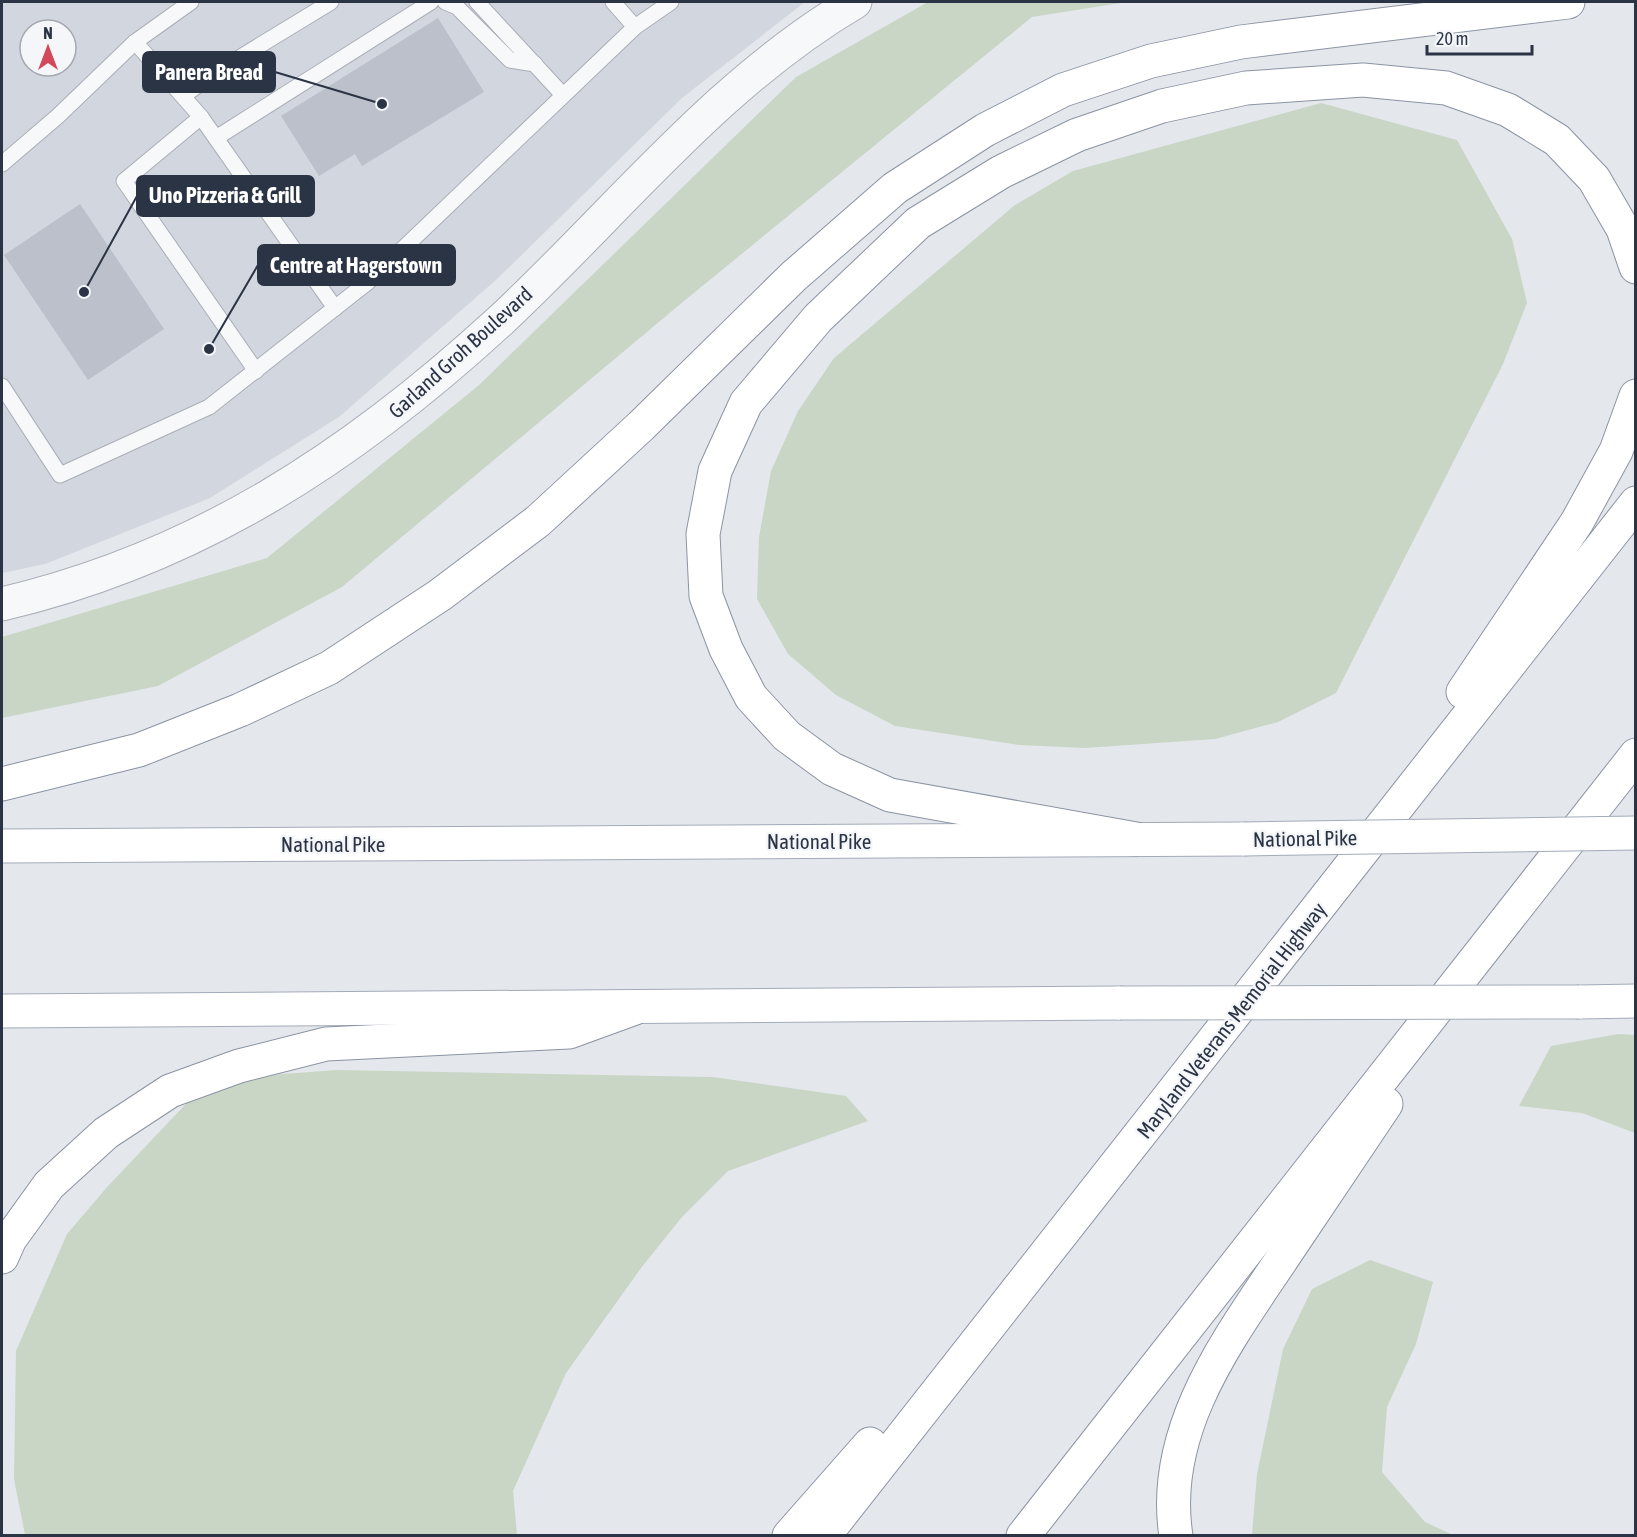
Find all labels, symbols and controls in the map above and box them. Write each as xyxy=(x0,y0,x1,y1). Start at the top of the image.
north arrow xyxy=(18,18,78,78)
scale bar xyxy=(1427,18,1532,56)
text: N xyxy=(43,24,53,42)
text: 20 m xyxy=(1436,28,1468,49)
callout: Panera Bread xyxy=(143,52,275,92)
text: Panera Bread xyxy=(155,59,263,85)
callout: Uno Pizzeria & Grill xyxy=(137,176,314,216)
text: Uno Pizzeria & Grill xyxy=(149,182,302,208)
callout: Centre at Hagerstown xyxy=(258,245,455,285)
text: Centre at Hagerstown xyxy=(270,252,442,278)
street label: Garland Groh Boulevard xyxy=(383,281,537,423)
street label: National Pike xyxy=(1253,825,1357,851)
street label: National Pike xyxy=(767,829,871,853)
street label: National Pike xyxy=(281,832,385,856)
street label: Maryland Veterans Memorial Highway xyxy=(1132,897,1331,1143)

